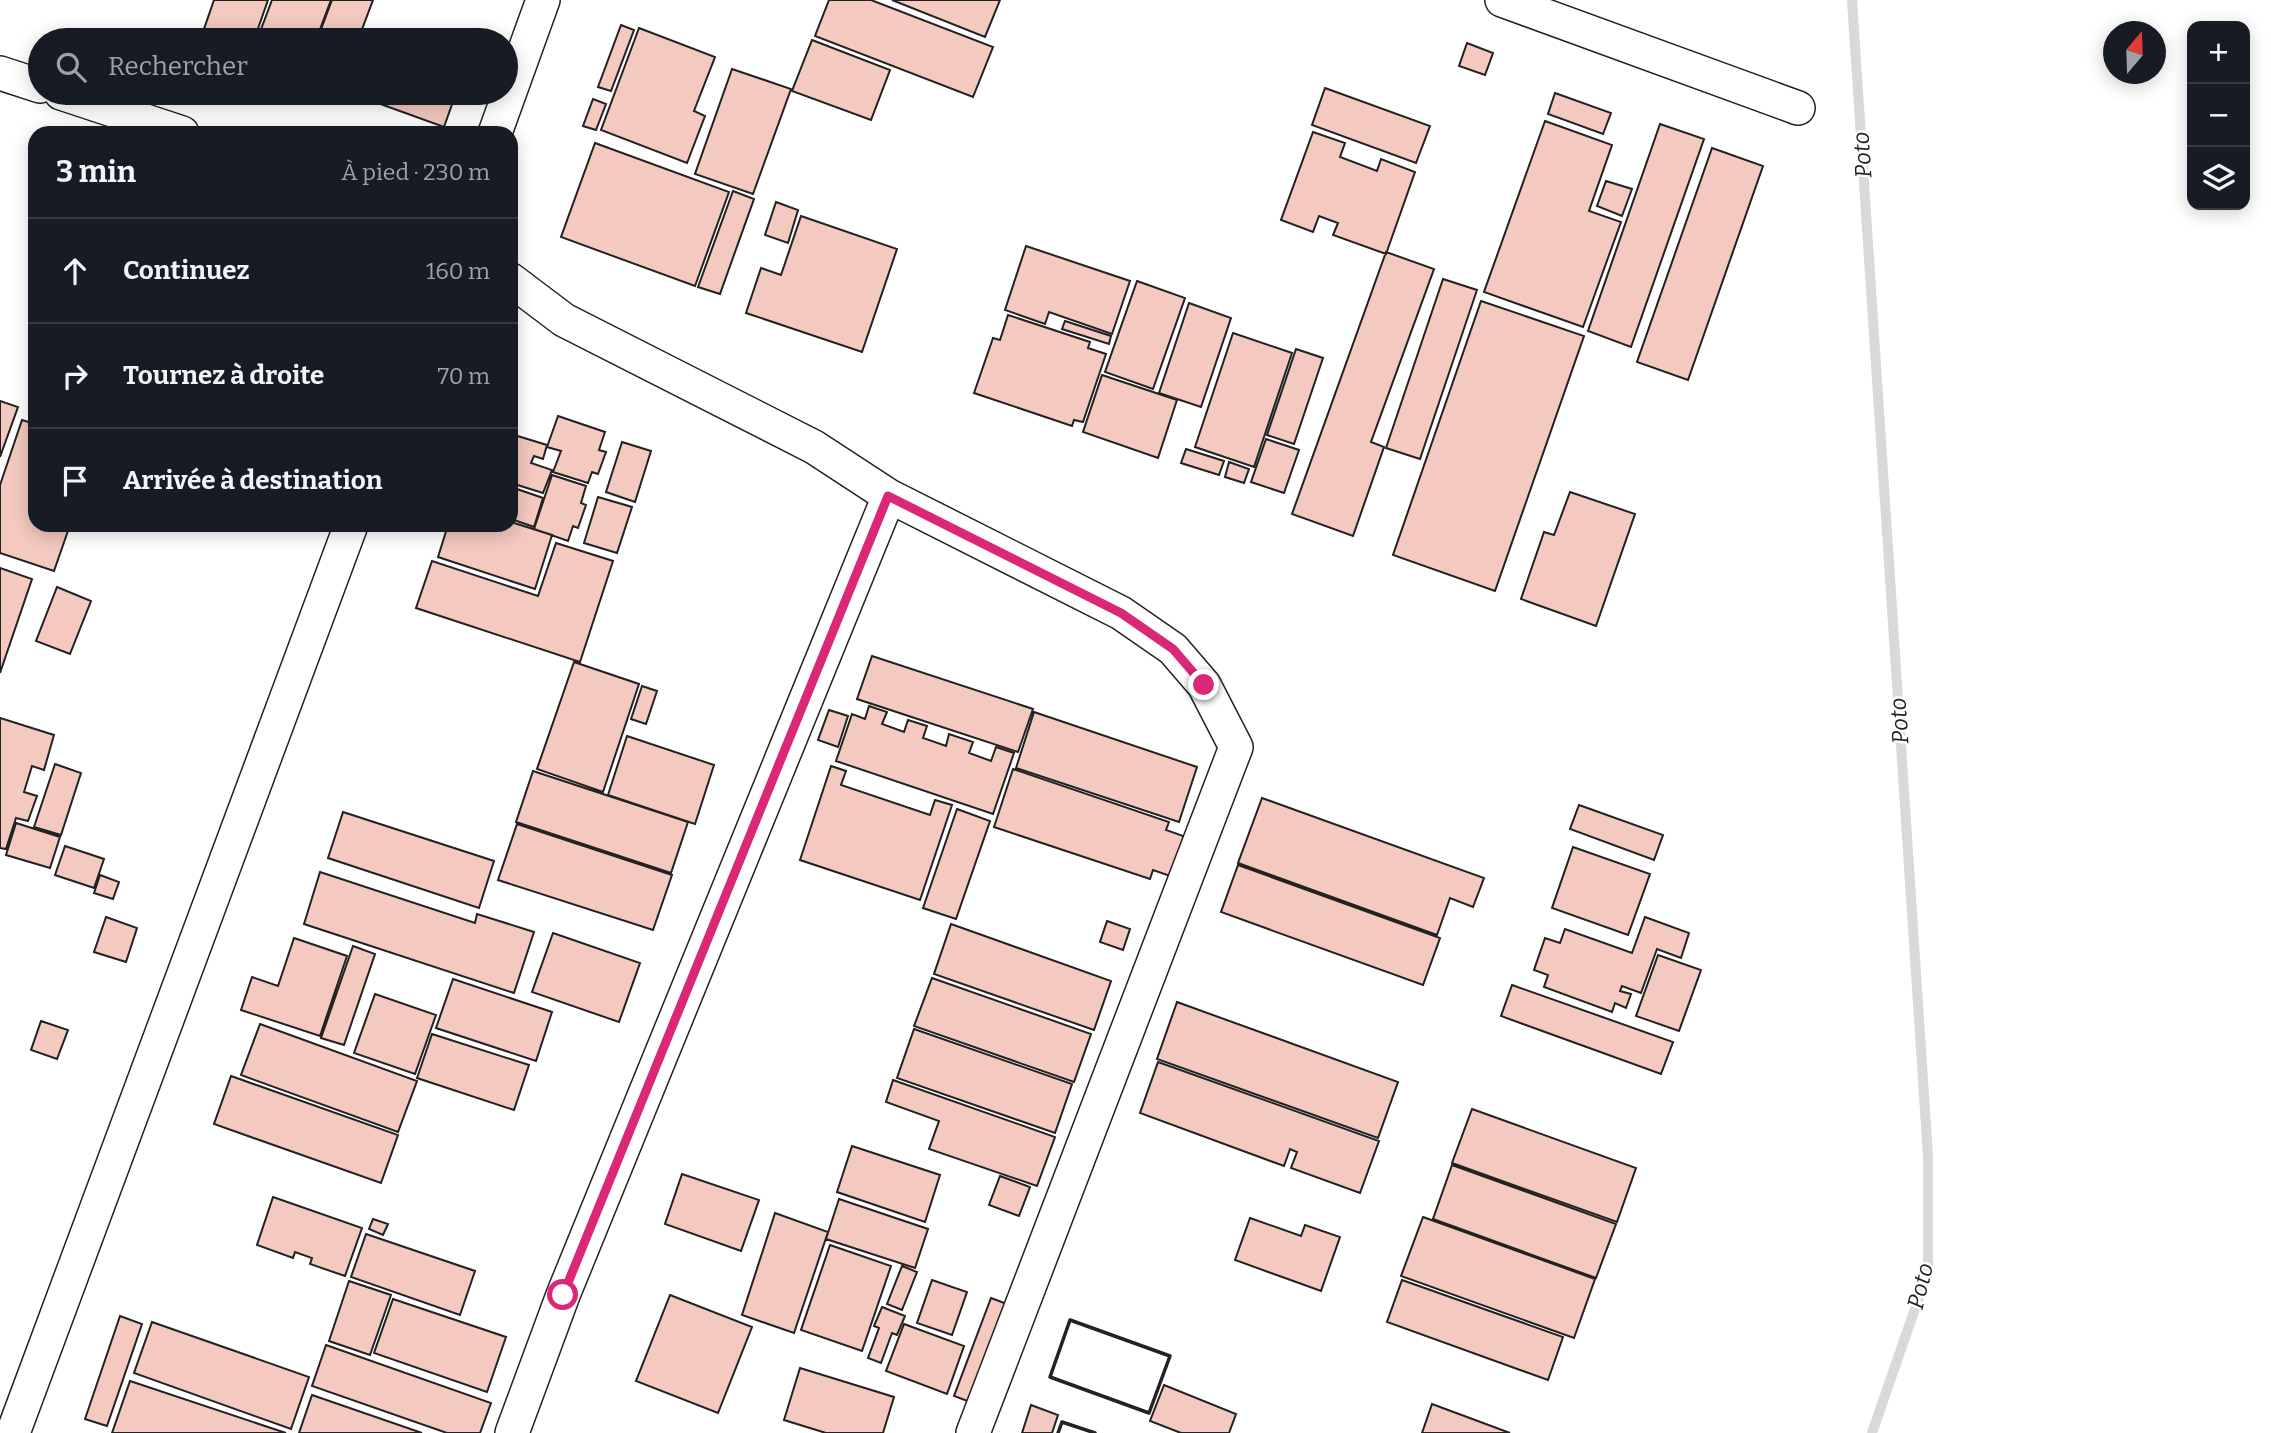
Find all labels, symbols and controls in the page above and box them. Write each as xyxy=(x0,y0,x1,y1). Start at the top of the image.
north arrow xyxy=(2103,21,2166,84)
map controls xyxy=(2187,21,2250,210)
button: + xyxy=(2187,21,2250,84)
search box xyxy=(28,28,518,105)
icon: search xyxy=(52,48,90,86)
text: Rechercher xyxy=(108,51,248,82)
button: − xyxy=(2187,84,2250,147)
water label: Poto xyxy=(1846,131,1878,179)
button: layers xyxy=(2187,147,2250,210)
text: 3 min xyxy=(56,154,136,190)
text: À pied · 230 m xyxy=(341,158,490,186)
icon: ahead xyxy=(56,252,94,290)
text: Continuez xyxy=(123,255,250,286)
text: 160 m xyxy=(426,257,490,285)
icon: right xyxy=(56,357,94,395)
text: Tournez à droite xyxy=(123,360,324,391)
text: 70 m xyxy=(438,362,490,390)
icon: arrive xyxy=(56,462,94,500)
text: Arrivée à destination xyxy=(123,465,382,496)
route end xyxy=(1188,669,1219,700)
water label: Poto xyxy=(1883,697,1915,745)
water label: Poto xyxy=(1901,1260,1939,1312)
route start xyxy=(547,1279,578,1310)

